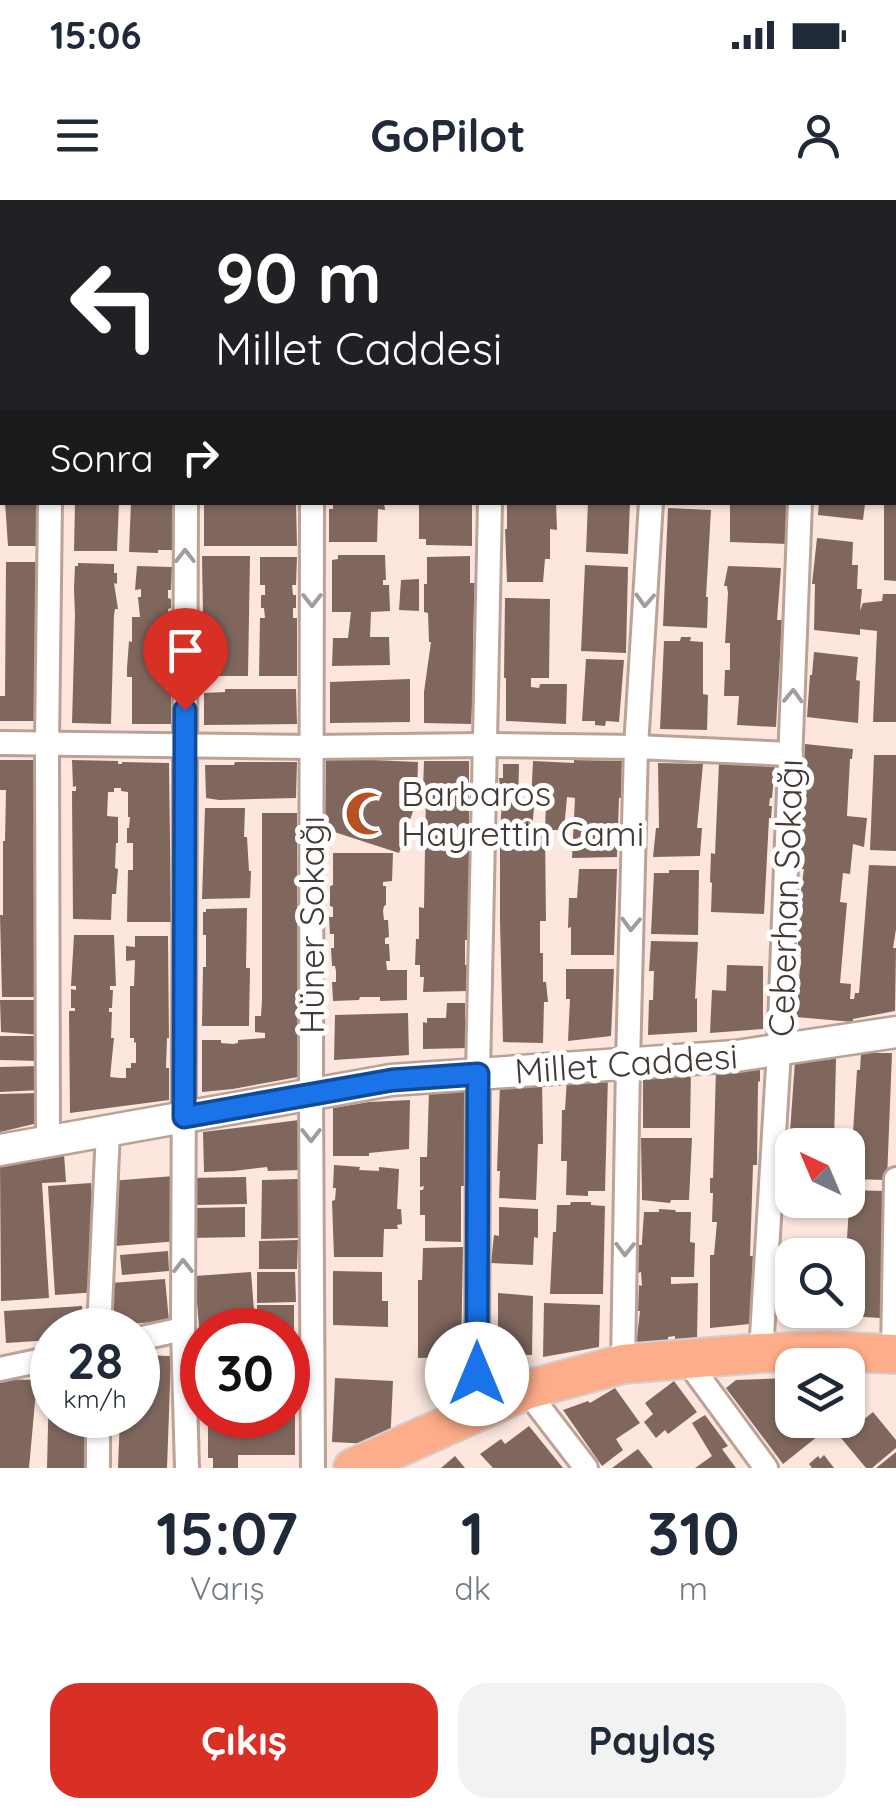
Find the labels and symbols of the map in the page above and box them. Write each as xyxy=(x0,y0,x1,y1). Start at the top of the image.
one-way arrow xyxy=(175,547,196,563)
one-way arrow xyxy=(301,592,323,608)
one-way arrow xyxy=(635,592,656,608)
pin xyxy=(143,608,228,711)
one-way arrow xyxy=(782,688,803,704)
street label: Ceberhan Sokağı xyxy=(758,758,812,1038)
place label: Barbaros Hayrettin Cami xyxy=(401,771,644,855)
mosque icon: Barbaros Hayrettin Cami xyxy=(344,789,392,837)
street label: Hüner Sokağı xyxy=(289,816,333,1034)
one-way arrow xyxy=(621,917,642,933)
street label: Millet Caddesi xyxy=(513,1033,739,1093)
one-way arrow xyxy=(300,1128,322,1143)
north arrow xyxy=(775,1128,865,1218)
one-way arrow xyxy=(614,1242,636,1258)
one-way arrow xyxy=(172,1257,194,1272)
speed limit sign: 30 xyxy=(180,1308,310,1438)
position arrow xyxy=(425,1322,529,1426)

